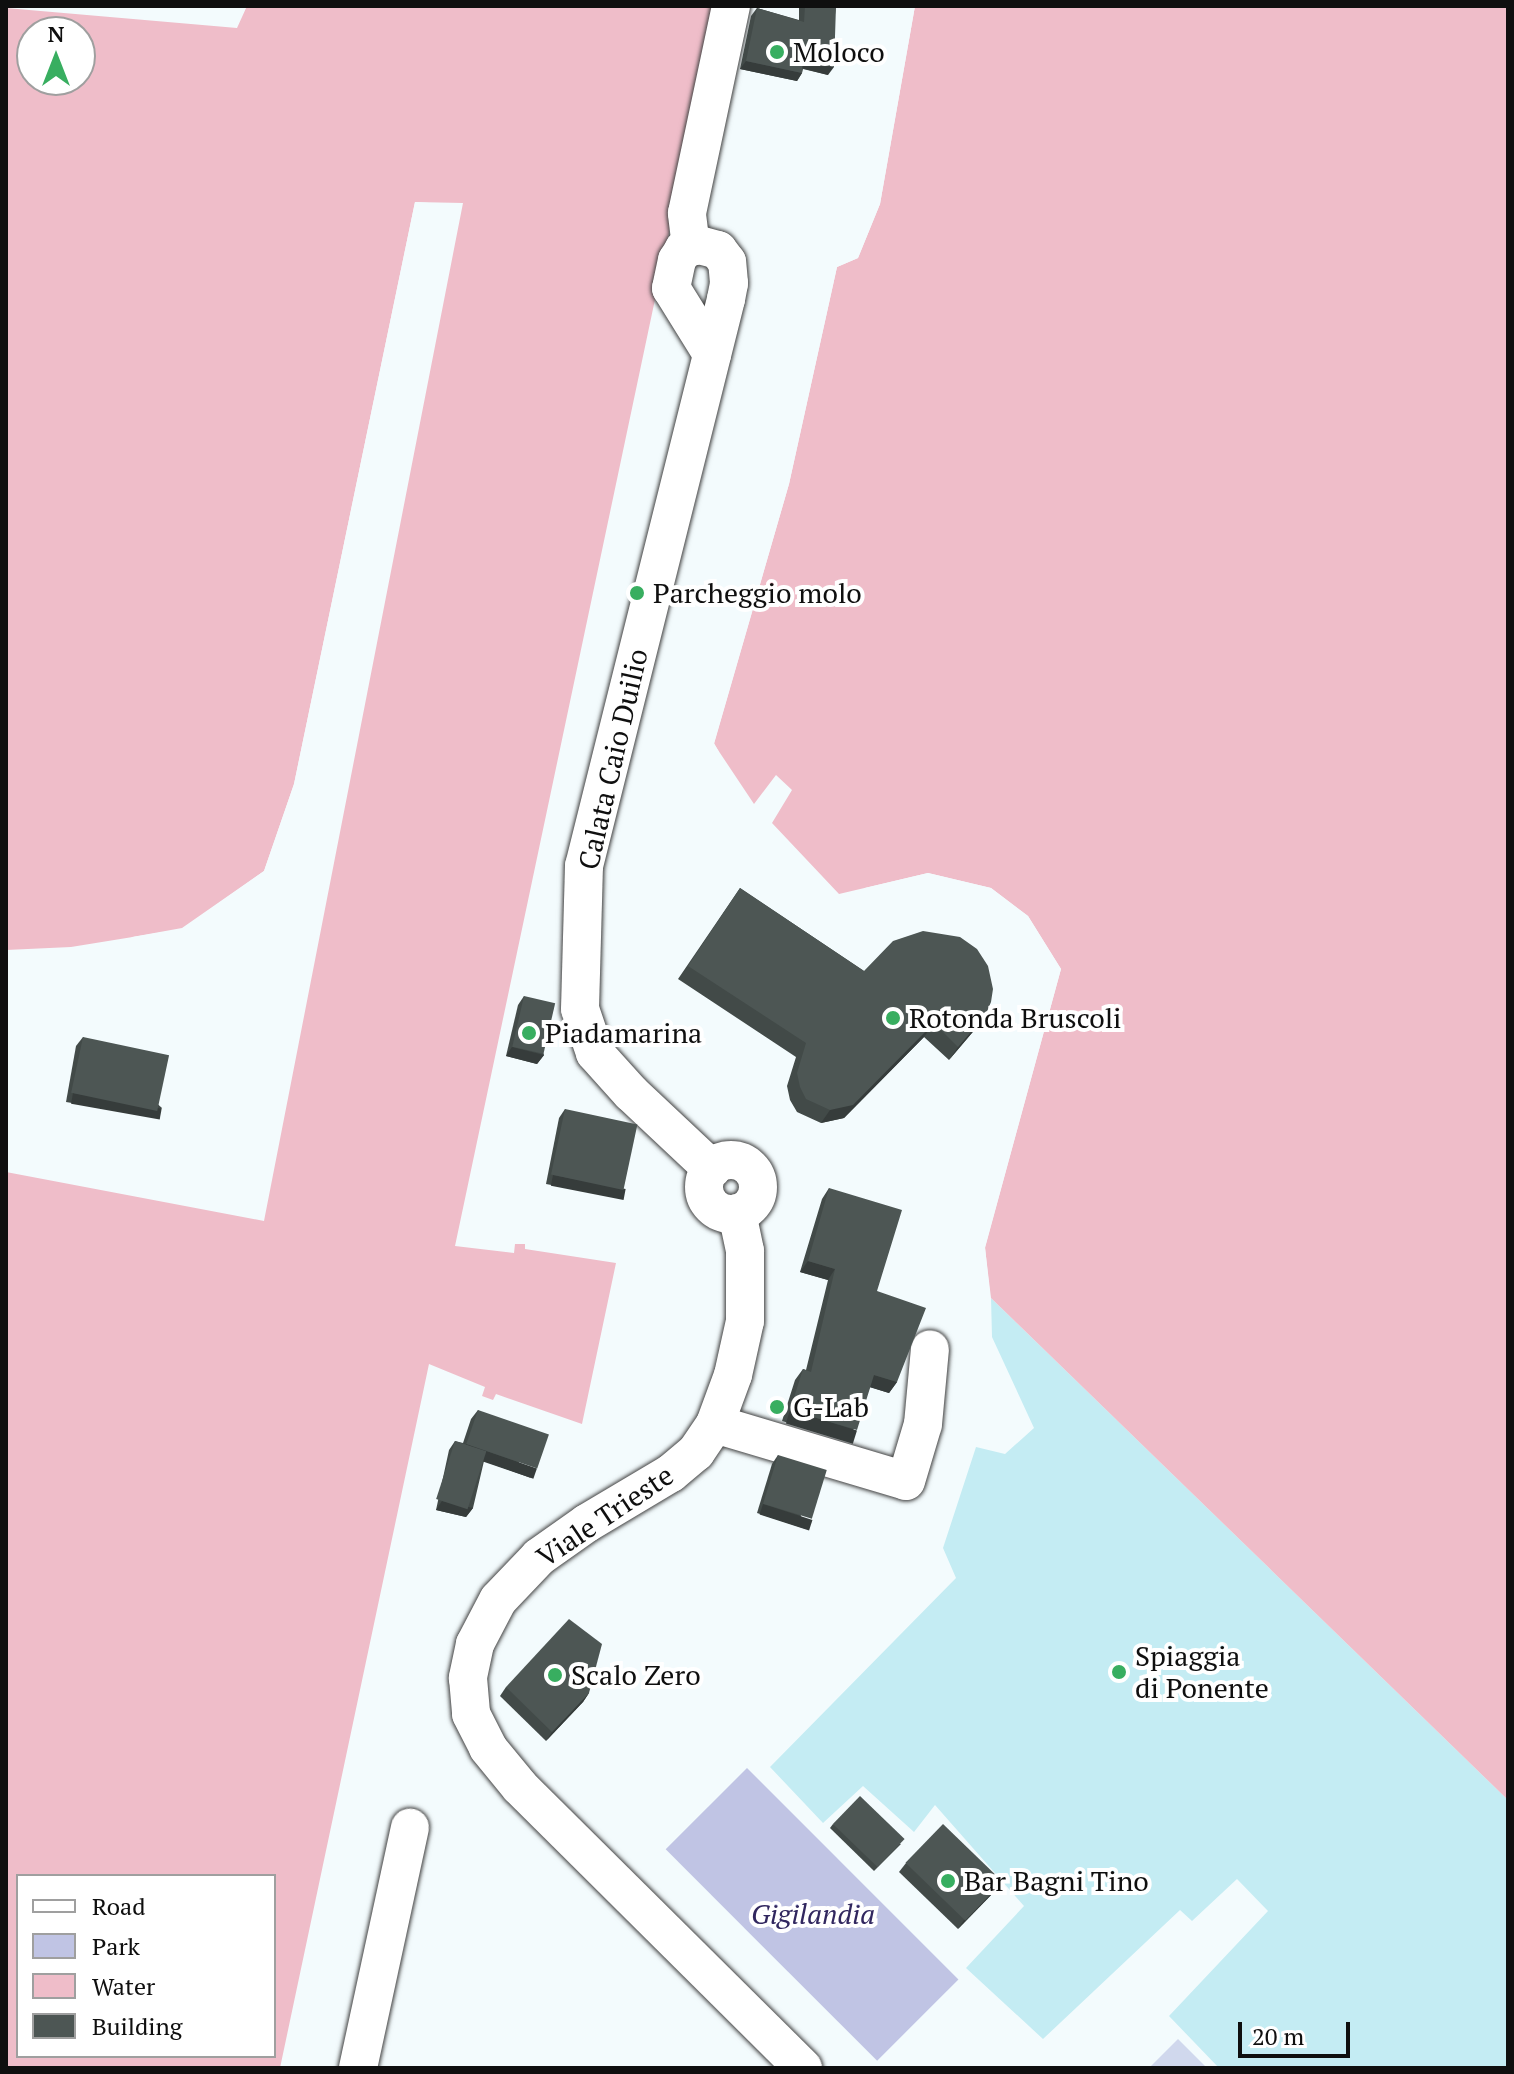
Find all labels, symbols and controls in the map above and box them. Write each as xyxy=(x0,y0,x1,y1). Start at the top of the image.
north arrow xyxy=(16,16,96,96)
text: N xyxy=(48,19,64,48)
place label: Moloco xyxy=(793,35,885,69)
marker: Moloco xyxy=(768,43,786,61)
place label: Parcheggio molo xyxy=(653,576,862,610)
marker: Parcheggio molo xyxy=(628,584,646,602)
street label: Calata Caio Duilio xyxy=(571,645,655,873)
place label: Rotonda Bruscoli xyxy=(909,1001,1122,1035)
marker: Rotonda Bruscoli xyxy=(884,1009,902,1027)
place label: Piadamarina xyxy=(545,1016,702,1050)
marker: Piadamarina xyxy=(520,1024,538,1042)
place label: G-Lab xyxy=(793,1390,869,1424)
marker: G-Lab xyxy=(768,1398,786,1416)
street label: Viale Trieste xyxy=(530,1458,680,1574)
place label: Spiaggia di Ponente xyxy=(1135,1639,1269,1705)
place label: Scalo Zero xyxy=(571,1658,701,1692)
marker: Spiaggia di Ponente xyxy=(1110,1663,1128,1681)
marker: Scalo Zero xyxy=(546,1666,564,1684)
place label: Bar Bagni Tino xyxy=(964,1864,1149,1898)
marker: Bar Bagni Tino xyxy=(939,1872,957,1890)
legend xyxy=(16,1874,276,2058)
text: Road xyxy=(92,1890,146,1922)
park label: Gigilandia xyxy=(751,1897,875,1931)
text: Park xyxy=(92,1930,140,1962)
text: Water xyxy=(92,1970,155,2002)
scale bar xyxy=(1242,2006,1354,2056)
text: Building xyxy=(92,2010,182,2042)
text: 20 m xyxy=(1252,2020,1304,2052)

